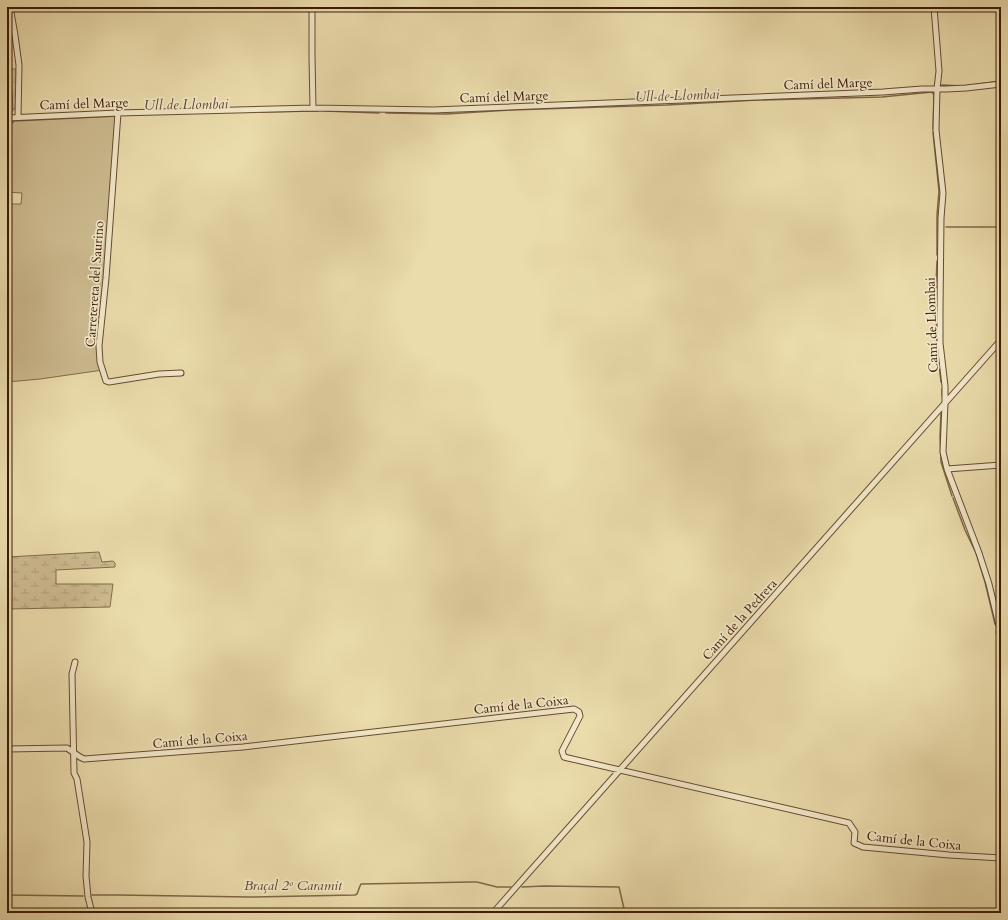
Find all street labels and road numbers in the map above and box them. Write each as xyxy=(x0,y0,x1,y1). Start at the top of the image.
street label: Camí del Marge xyxy=(783,73,873,95)
street label: Camí del Marge xyxy=(459,86,549,108)
street label: Camí del Marge xyxy=(39,93,129,115)
street label: Carretereta del Saurino xyxy=(82,220,108,348)
street label: Camí de Llombai xyxy=(921,277,943,373)
street label: Camí de la Pedrera xyxy=(698,575,781,664)
street label: Camí de la Coixa xyxy=(473,691,570,719)
street label: Camí de la Coixa xyxy=(152,727,249,753)
street label: Camí de la Coixa xyxy=(866,827,963,855)

